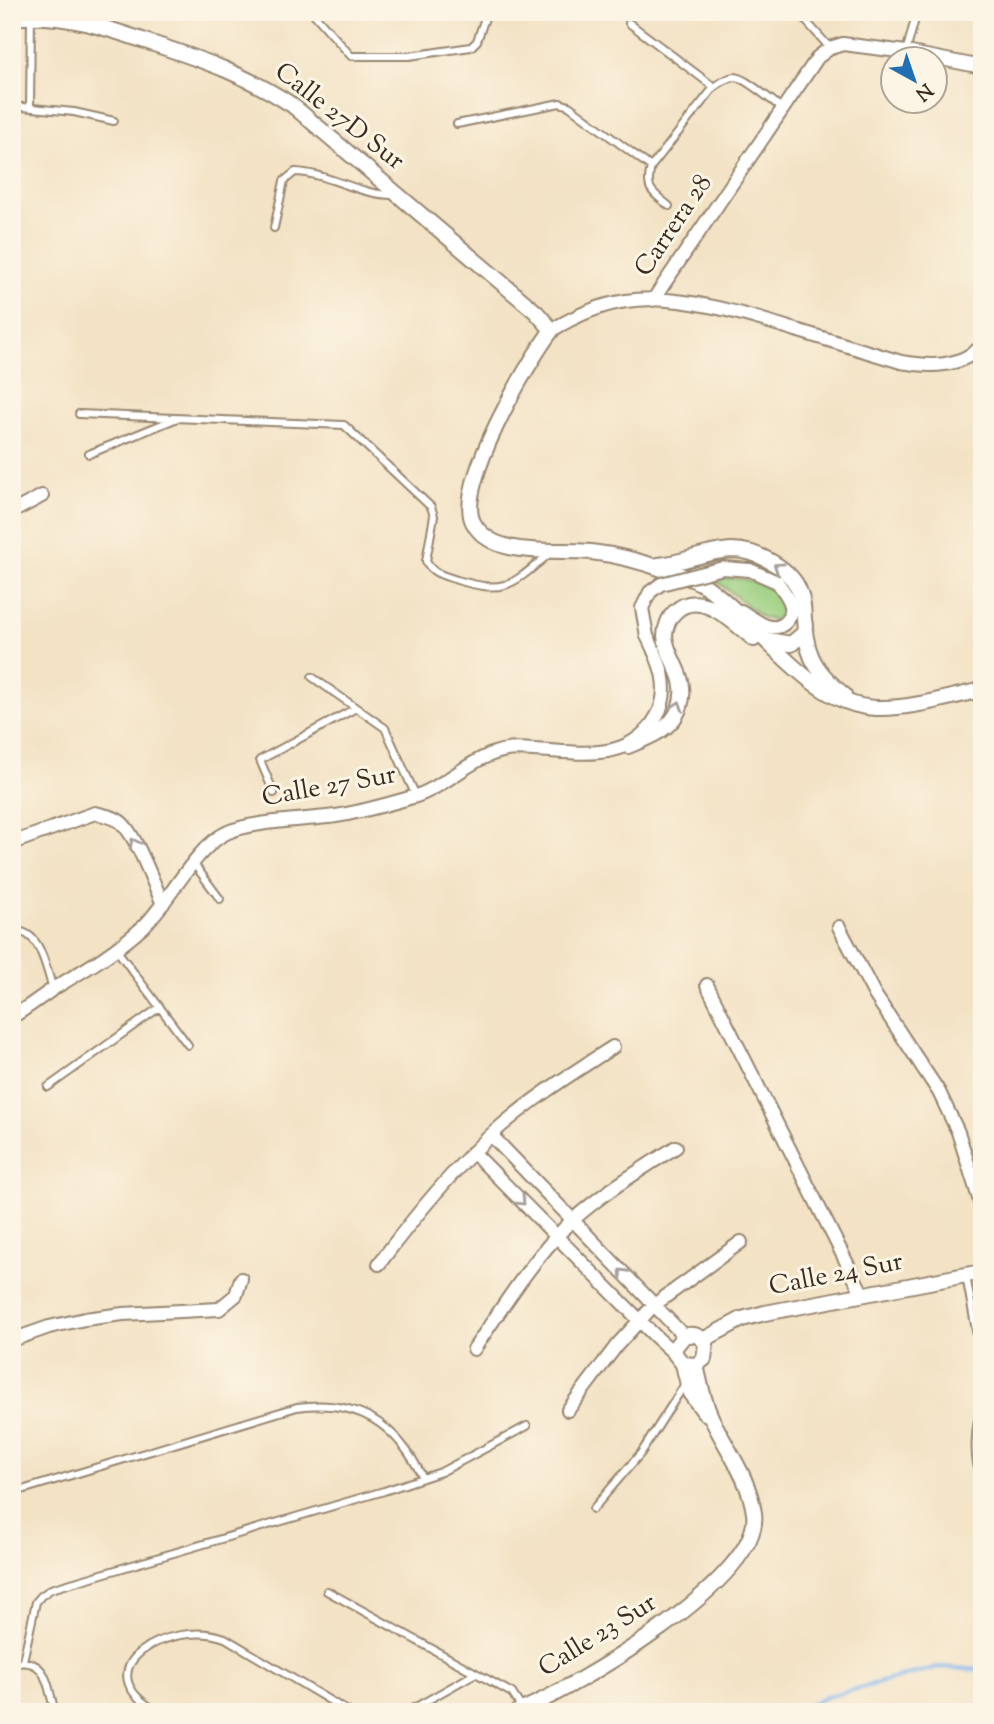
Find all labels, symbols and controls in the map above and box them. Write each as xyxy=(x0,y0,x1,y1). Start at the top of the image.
north arrow xyxy=(878,46,948,116)
street label: Calle 27D Sur xyxy=(266,54,412,180)
text: N xyxy=(909,76,938,106)
street label: Carrera 28 xyxy=(626,167,722,285)
one-way arrow xyxy=(773,563,786,576)
one-way arrow xyxy=(670,700,684,712)
street label: Calle 27 Sur xyxy=(259,757,399,817)
one-way arrow xyxy=(128,837,142,850)
one-way arrow xyxy=(513,1192,526,1205)
street label: Calle 24 Sur xyxy=(766,1244,906,1306)
one-way arrow xyxy=(619,1268,632,1281)
street label: Calle 23 Sur xyxy=(532,1585,664,1687)

